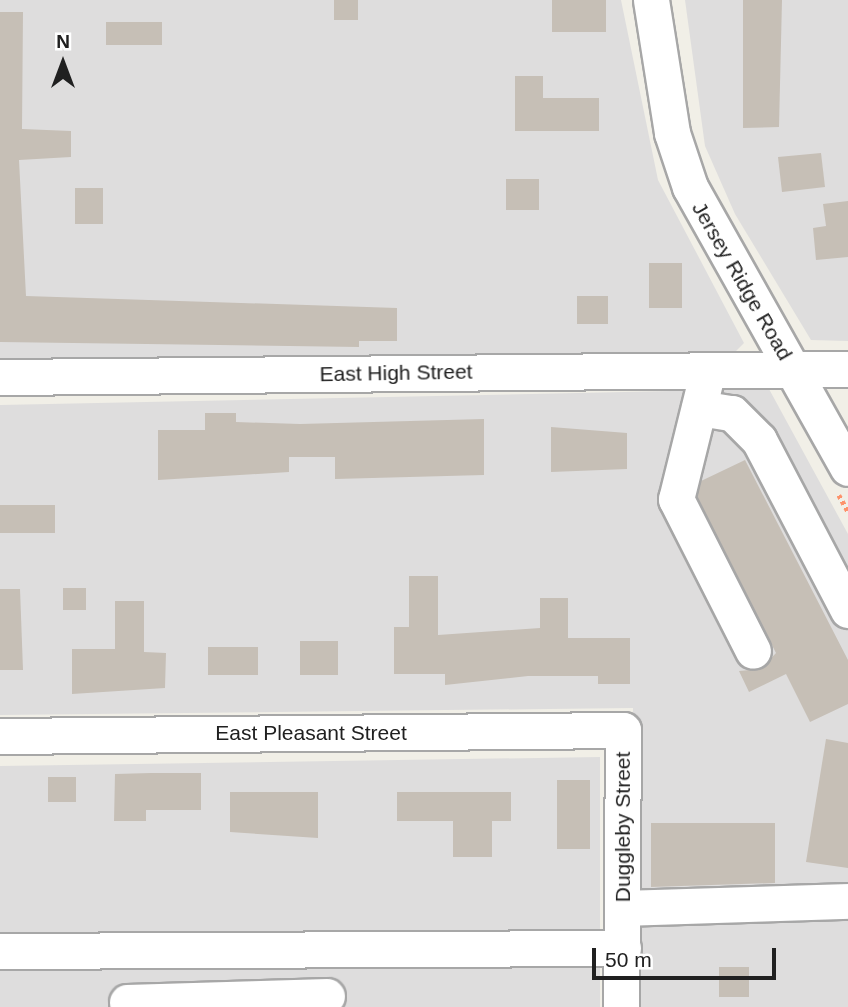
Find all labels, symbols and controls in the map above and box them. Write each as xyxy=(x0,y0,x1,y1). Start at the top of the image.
north arrow xyxy=(28,28,98,98)
text: N xyxy=(56,31,70,52)
street label: Jersey Ridge Road xyxy=(686,197,798,365)
street label: East High Street xyxy=(319,359,473,387)
street label: East Pleasant Street xyxy=(215,720,407,746)
street label: Duggleby Street xyxy=(610,752,636,902)
scale bar xyxy=(596,934,780,978)
text: 50 m xyxy=(605,948,652,971)

